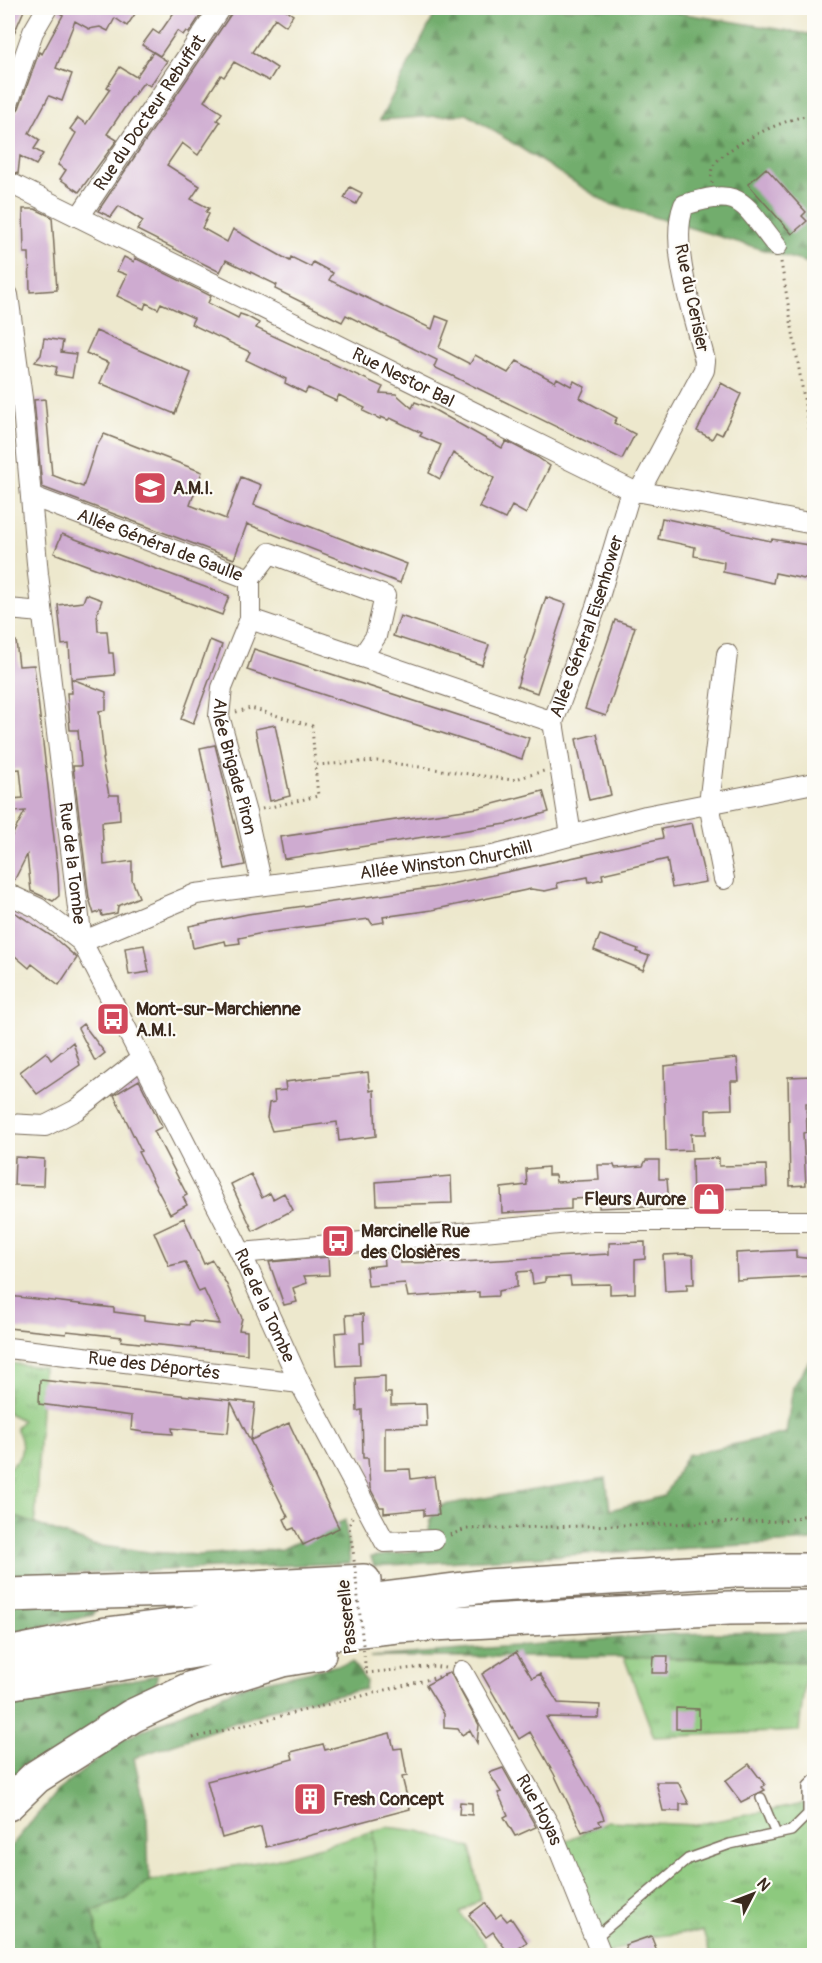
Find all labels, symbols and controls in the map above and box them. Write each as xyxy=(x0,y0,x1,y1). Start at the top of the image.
street label: Rue du Docteur Rebuffat xyxy=(89,30,211,195)
street label: Rue du Cerisier xyxy=(669,242,714,355)
street label: Rue Nestor Bal xyxy=(348,343,458,413)
school or university icon: A.M.I. xyxy=(132,470,168,506)
place label: A.M.I. xyxy=(173,477,213,500)
street label: Allée Général de Gaulle xyxy=(74,504,246,587)
street label: Allée Général Eisenhower xyxy=(545,532,629,721)
street label: Allée Brigade Piron xyxy=(207,697,262,837)
street label: Rue de la Tombe xyxy=(53,801,91,926)
street label: Allée Winston Churchill xyxy=(358,835,535,885)
place label: Mont-sur-Marchienne A.M.I. xyxy=(136,998,302,1042)
bus stop icon: Mont-sur-Marchienne A.M.I. xyxy=(95,1001,131,1037)
shop icon: Fleurs Aurore xyxy=(691,1181,727,1217)
place label: Fleurs Aurore xyxy=(584,1188,687,1211)
place label: Marcinelle Rue des Closières xyxy=(361,1220,471,1264)
bus stop icon: Marcinelle Rue des Closières xyxy=(320,1223,356,1259)
street label: Rue de la Tombe xyxy=(228,1245,300,1366)
street label: Rue des Déportés xyxy=(87,1347,221,1385)
street label: Passerelle xyxy=(332,1578,363,1655)
street label: Rue Hoyas xyxy=(511,1770,567,1849)
building icon: Fresh Concept xyxy=(292,1781,328,1817)
place label: Fresh Concept xyxy=(333,1788,444,1811)
north arrow xyxy=(723,1864,783,1924)
text: N xyxy=(752,1874,775,1895)

